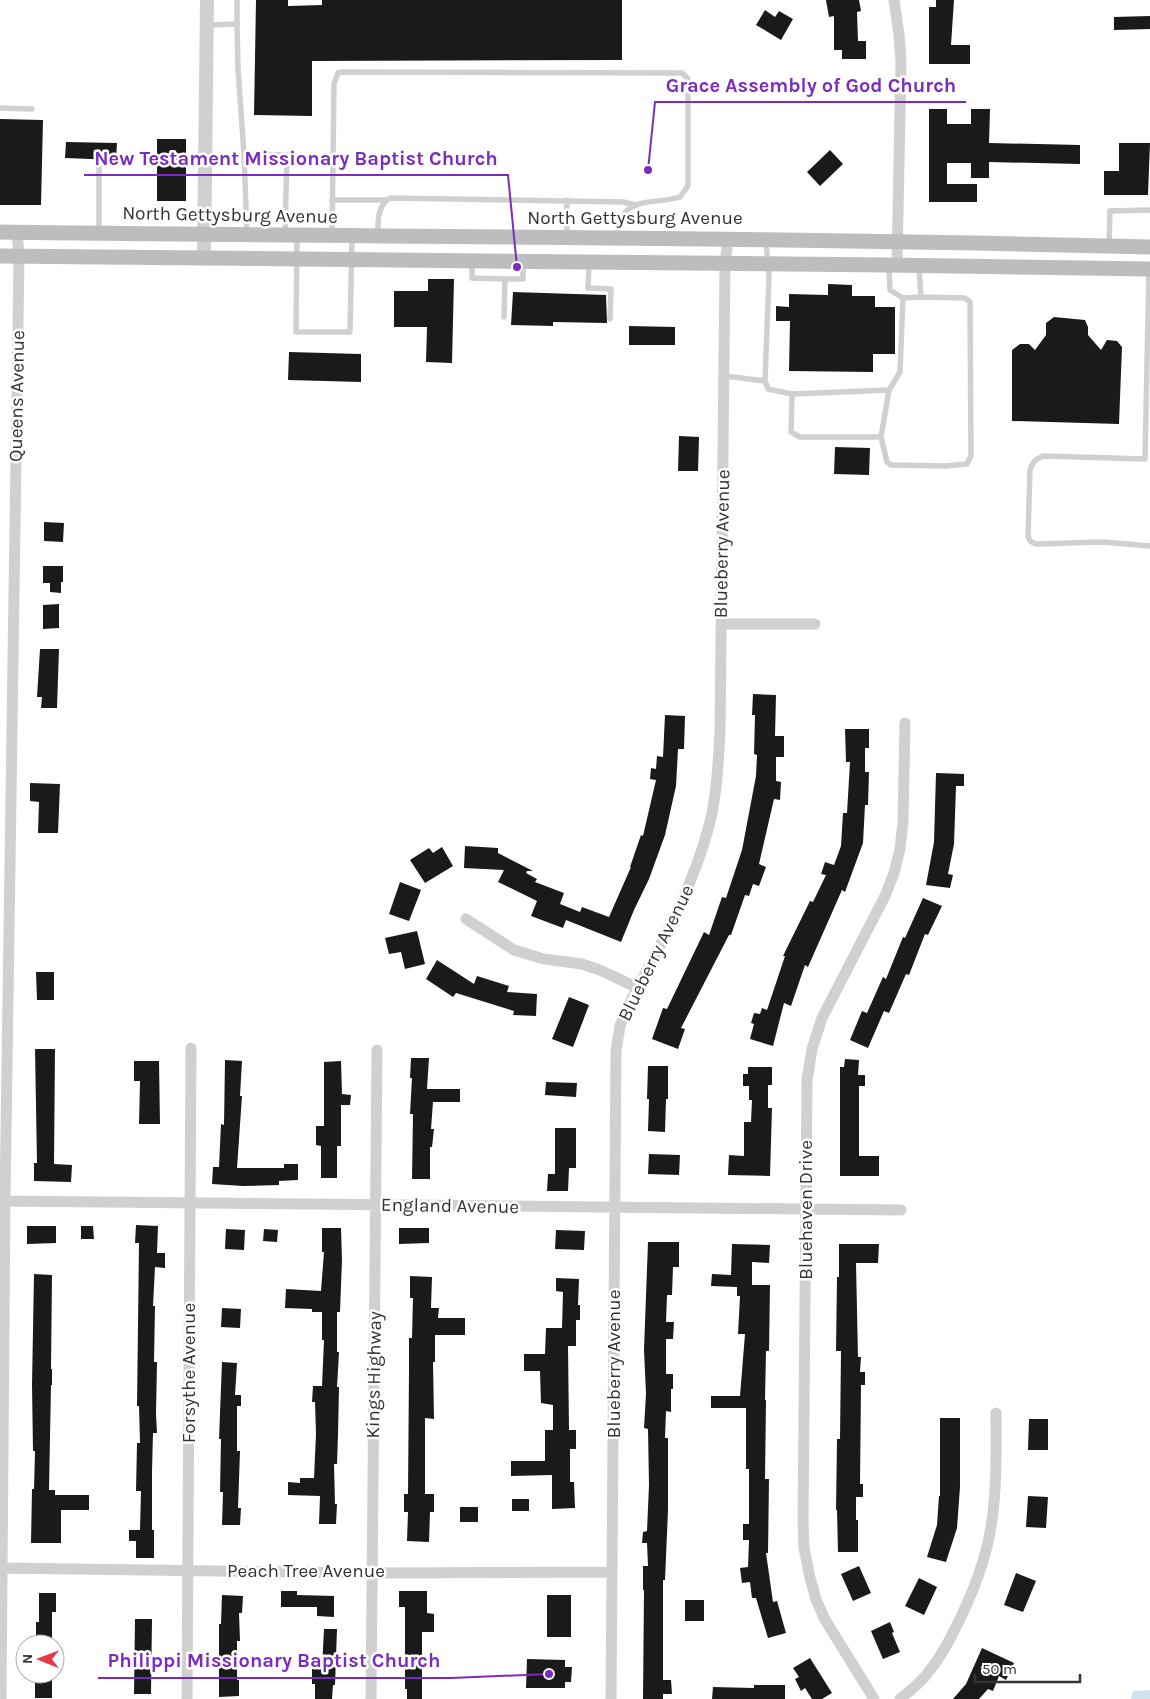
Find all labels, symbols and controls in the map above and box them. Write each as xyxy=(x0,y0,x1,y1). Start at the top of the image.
callout: Grace Assembly of God Church xyxy=(655,67,966,102)
text: Grace Assembly of God Church xyxy=(666,74,956,97)
callout: New Testament Missionary Baptist Church xyxy=(84,140,508,175)
text: New Testament Missionary Baptist Church xyxy=(94,147,498,170)
street label: North Gettysburg Avenue xyxy=(122,202,338,228)
street label: North Gettysburg Avenue xyxy=(527,207,743,229)
street label: Queens Avenue xyxy=(5,330,29,462)
street label: Blueberry Avenue xyxy=(710,469,734,619)
street label: Blueberry Avenue xyxy=(613,881,699,1025)
street label: Bluehaven Drive xyxy=(795,1140,817,1280)
street label: England Avenue xyxy=(381,1194,519,1218)
street label: Blueberry Avenue xyxy=(603,1289,625,1439)
street label: Forsythe Avenue xyxy=(178,1303,200,1443)
street label: Kings Highway xyxy=(362,1311,386,1439)
street label: Peach Tree Avenue xyxy=(227,1560,385,1582)
north arrow xyxy=(15,1634,65,1684)
callout: Philippi Missionary Baptist Church xyxy=(98,1643,451,1678)
text: Philippi Missionary Baptist Church xyxy=(108,1649,440,1672)
scale bar xyxy=(975,1652,1080,1684)
text: N xyxy=(19,1654,36,1664)
text: 50 m xyxy=(982,1660,1017,1678)

